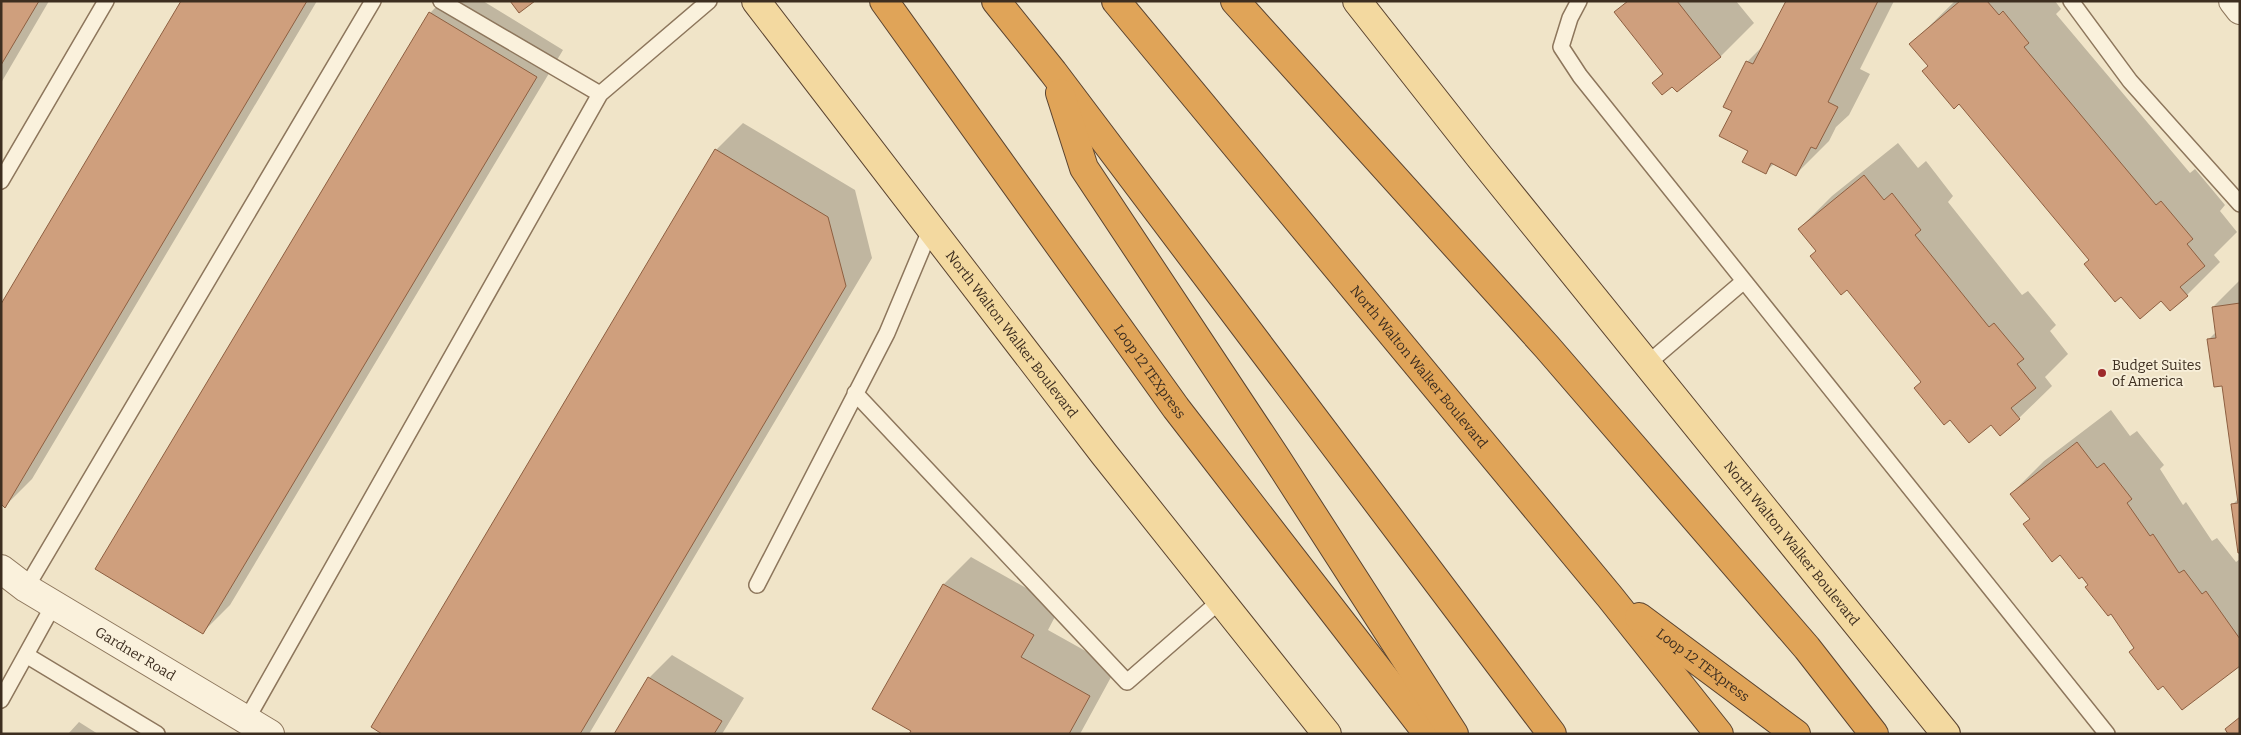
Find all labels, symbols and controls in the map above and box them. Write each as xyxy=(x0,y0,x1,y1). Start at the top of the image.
street label: North Walton Walker Boulevard xyxy=(942,247,1081,421)
street label: North Walton Walker Boulevard xyxy=(1346,282,1491,452)
street label: Loop 12 TEXpress xyxy=(1110,321,1189,422)
place label: Budget Suites of America xyxy=(2112,357,2201,390)
marker: Budget Suites of America xyxy=(2096,367,2108,379)
street label: North Walton Walker Boulevard xyxy=(1720,458,1863,629)
street label: Gardner Road xyxy=(92,623,178,684)
street label: Loop 12 TEXpress xyxy=(1653,625,1753,705)

